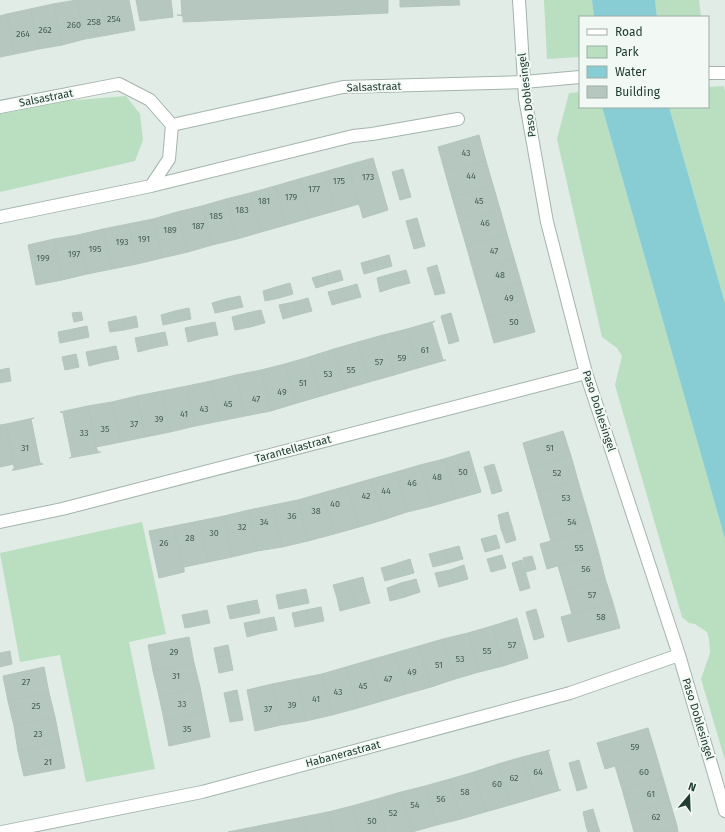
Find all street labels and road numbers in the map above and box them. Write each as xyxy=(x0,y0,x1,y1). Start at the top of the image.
street label: Paso Doblesingel xyxy=(515,52,539,138)
street label: Salsastraat xyxy=(346,80,402,94)
street label: Salsastraat xyxy=(18,86,74,110)
street label: Paso Doblesingel xyxy=(580,369,618,453)
street label: Tarantellastraat xyxy=(253,433,333,465)
street label: Paso Doblesingel xyxy=(679,677,717,761)
street label: Habanerastraat xyxy=(304,738,382,770)

